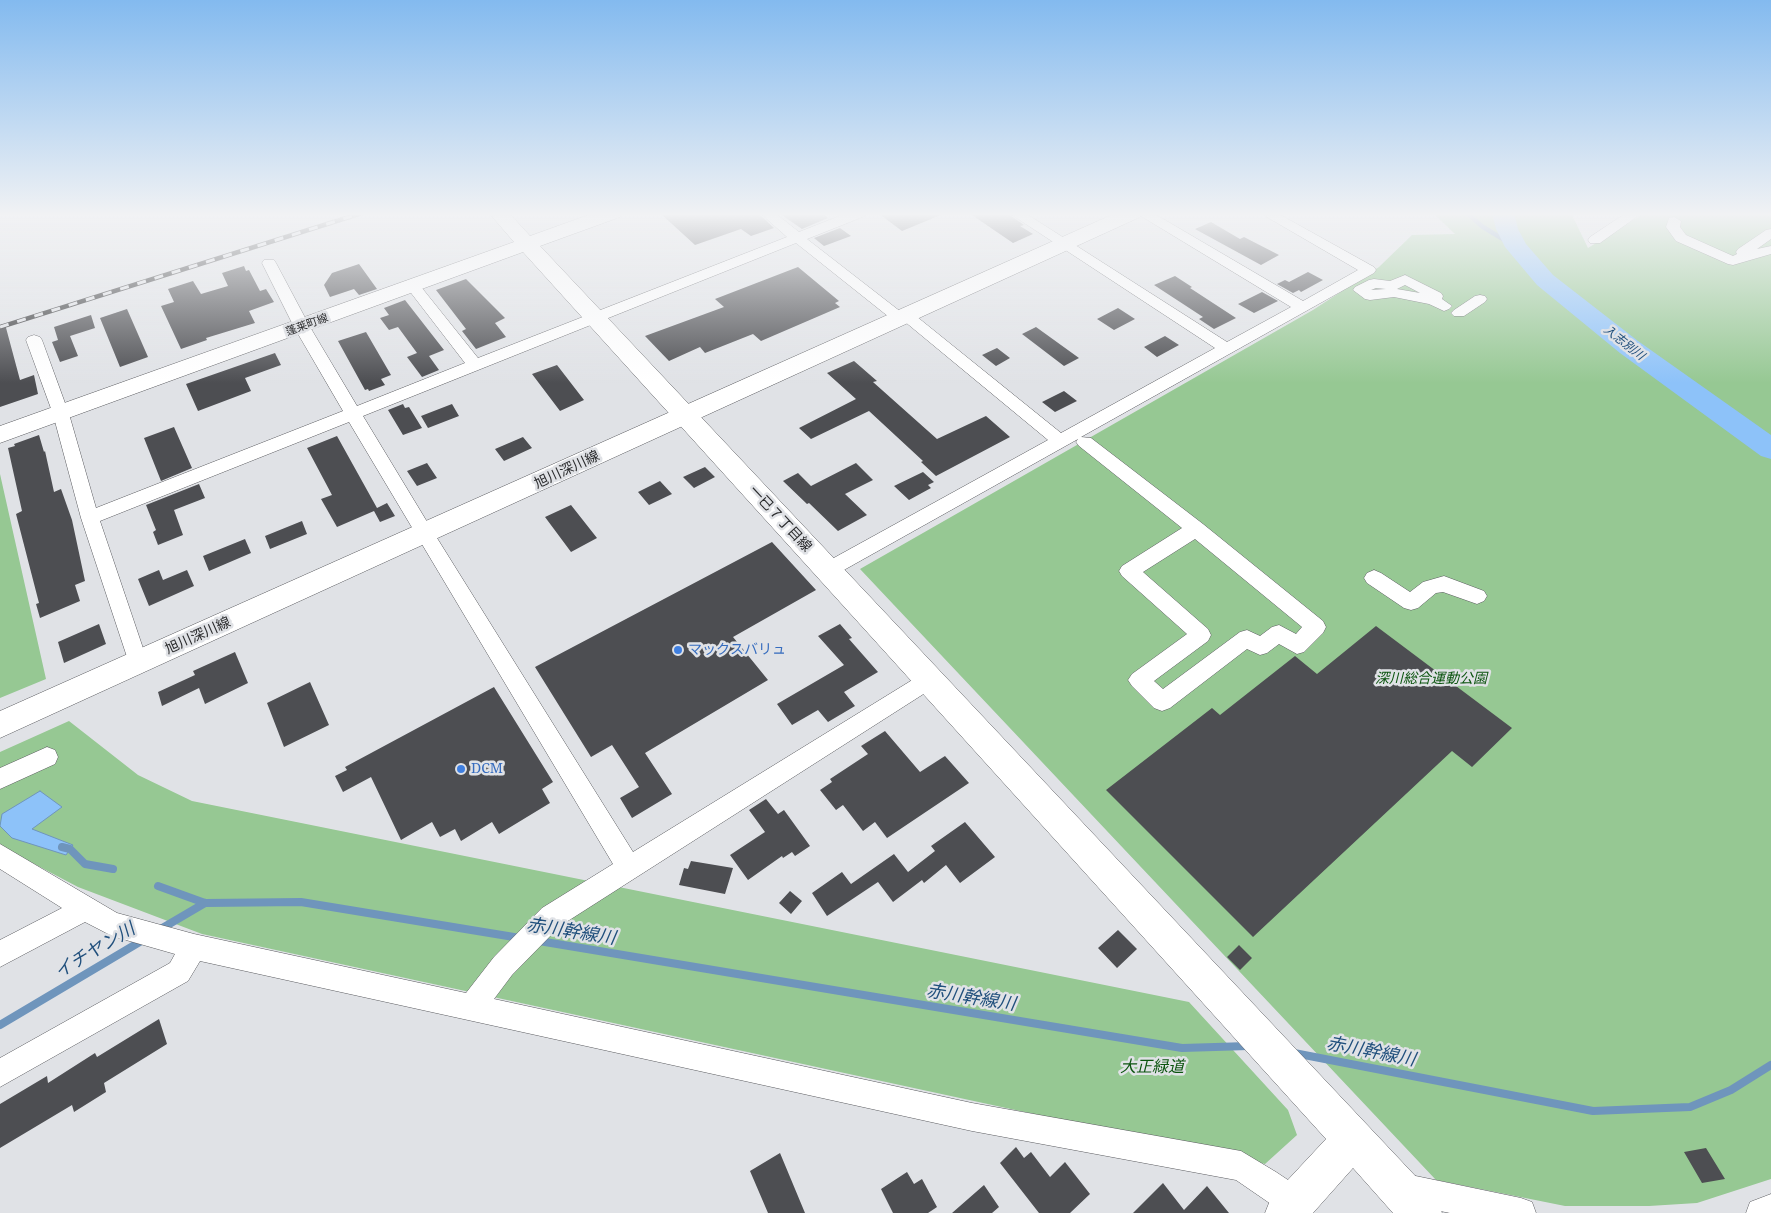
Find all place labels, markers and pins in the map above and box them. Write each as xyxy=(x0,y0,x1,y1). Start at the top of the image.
place label: マックスバリュ xyxy=(688,642,786,658)
marker: マックスバリュ xyxy=(672,644,684,656)
place label: DCM xyxy=(471,761,503,777)
marker: DCM xyxy=(455,763,467,775)

